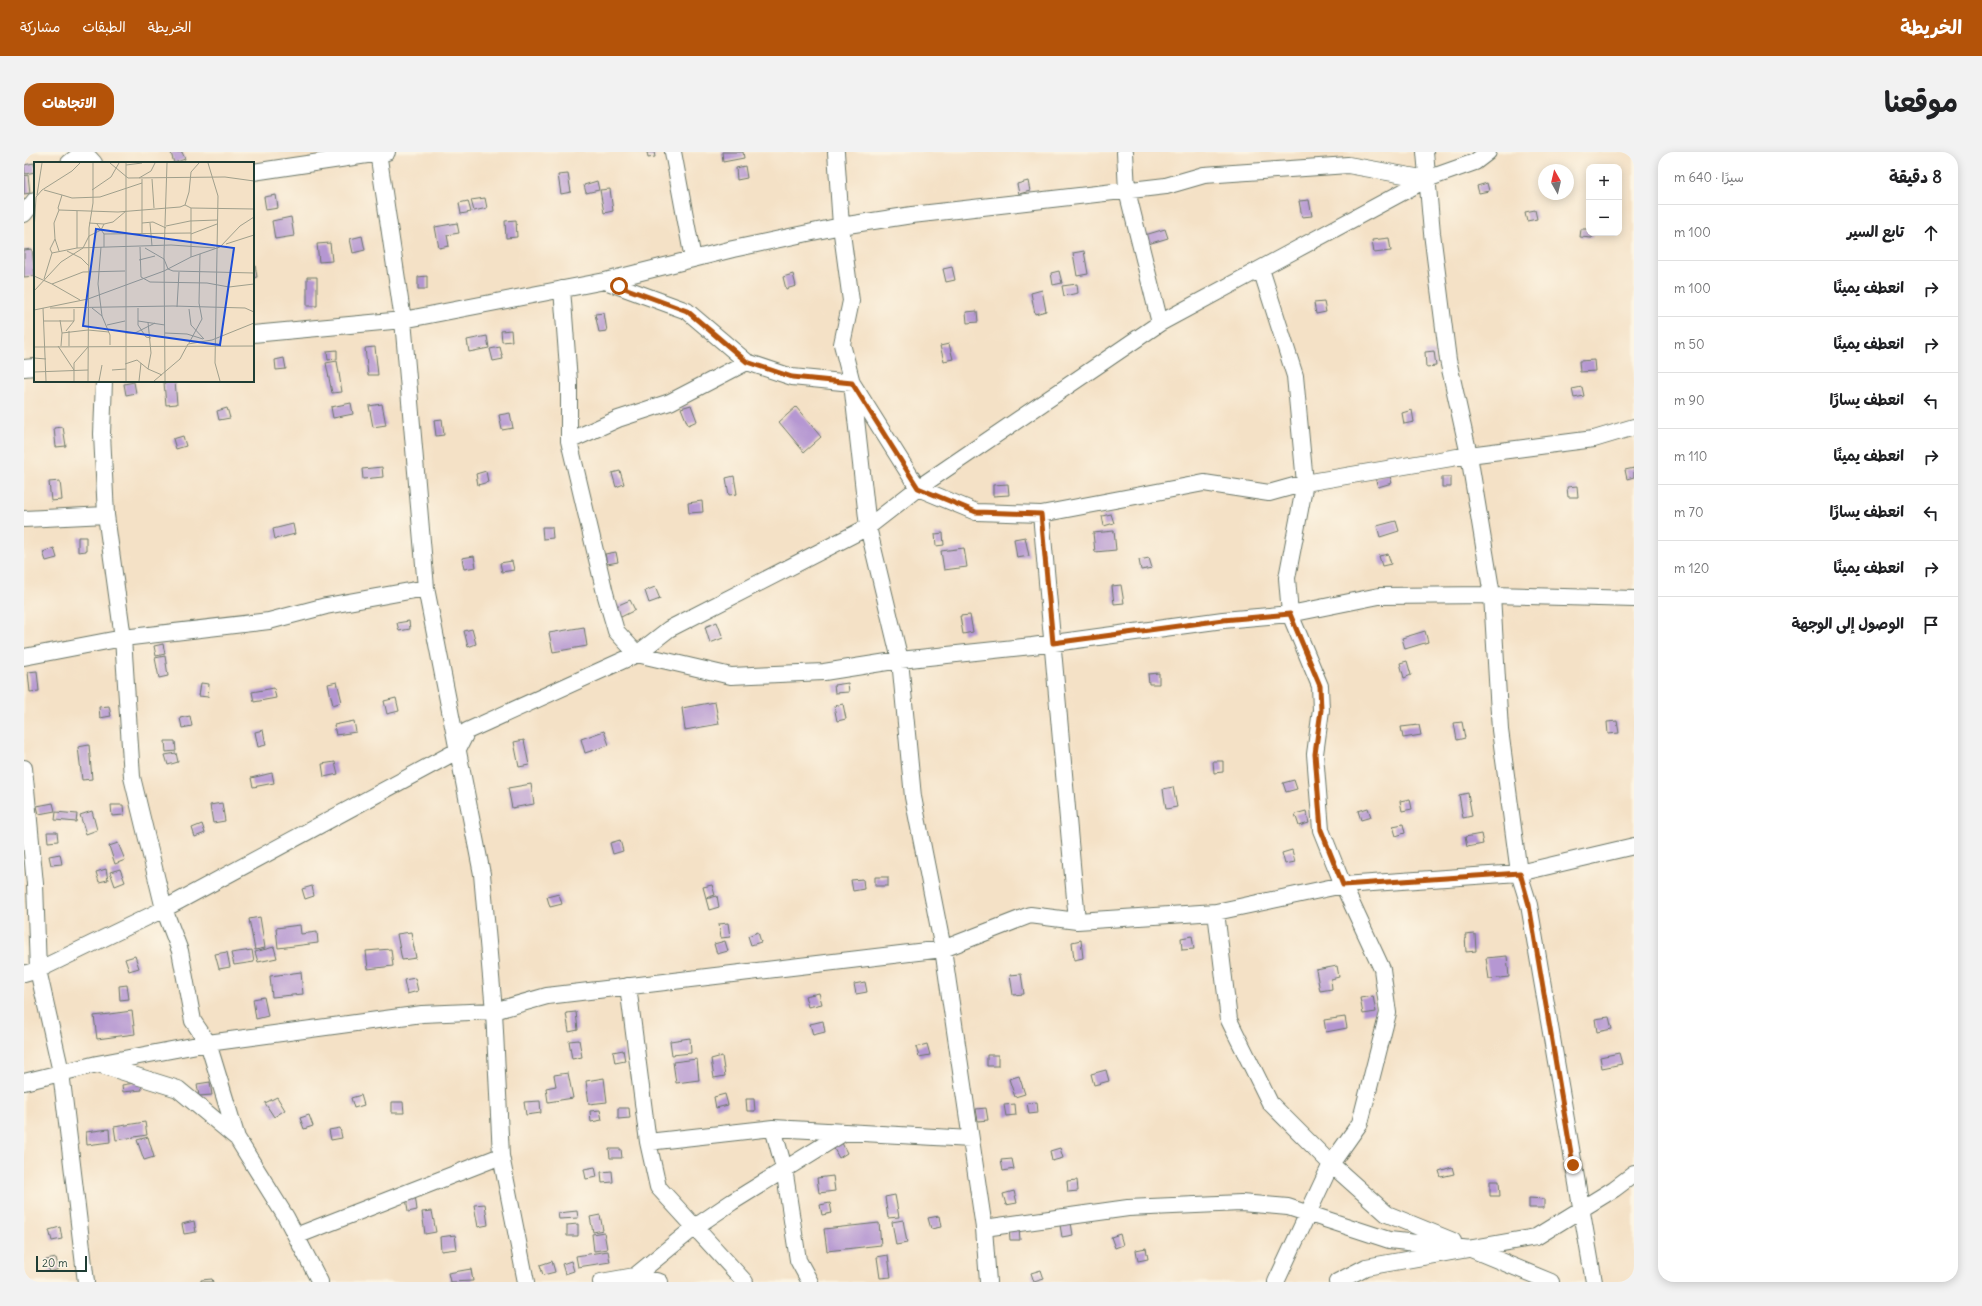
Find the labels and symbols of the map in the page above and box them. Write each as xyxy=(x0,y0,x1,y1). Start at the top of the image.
inset map xyxy=(34,162,254,382)
north arrow xyxy=(1538,164,1574,200)
route start xyxy=(610,277,628,295)
route end xyxy=(1564,1156,1582,1174)
scale bar xyxy=(36,1254,87,1273)

